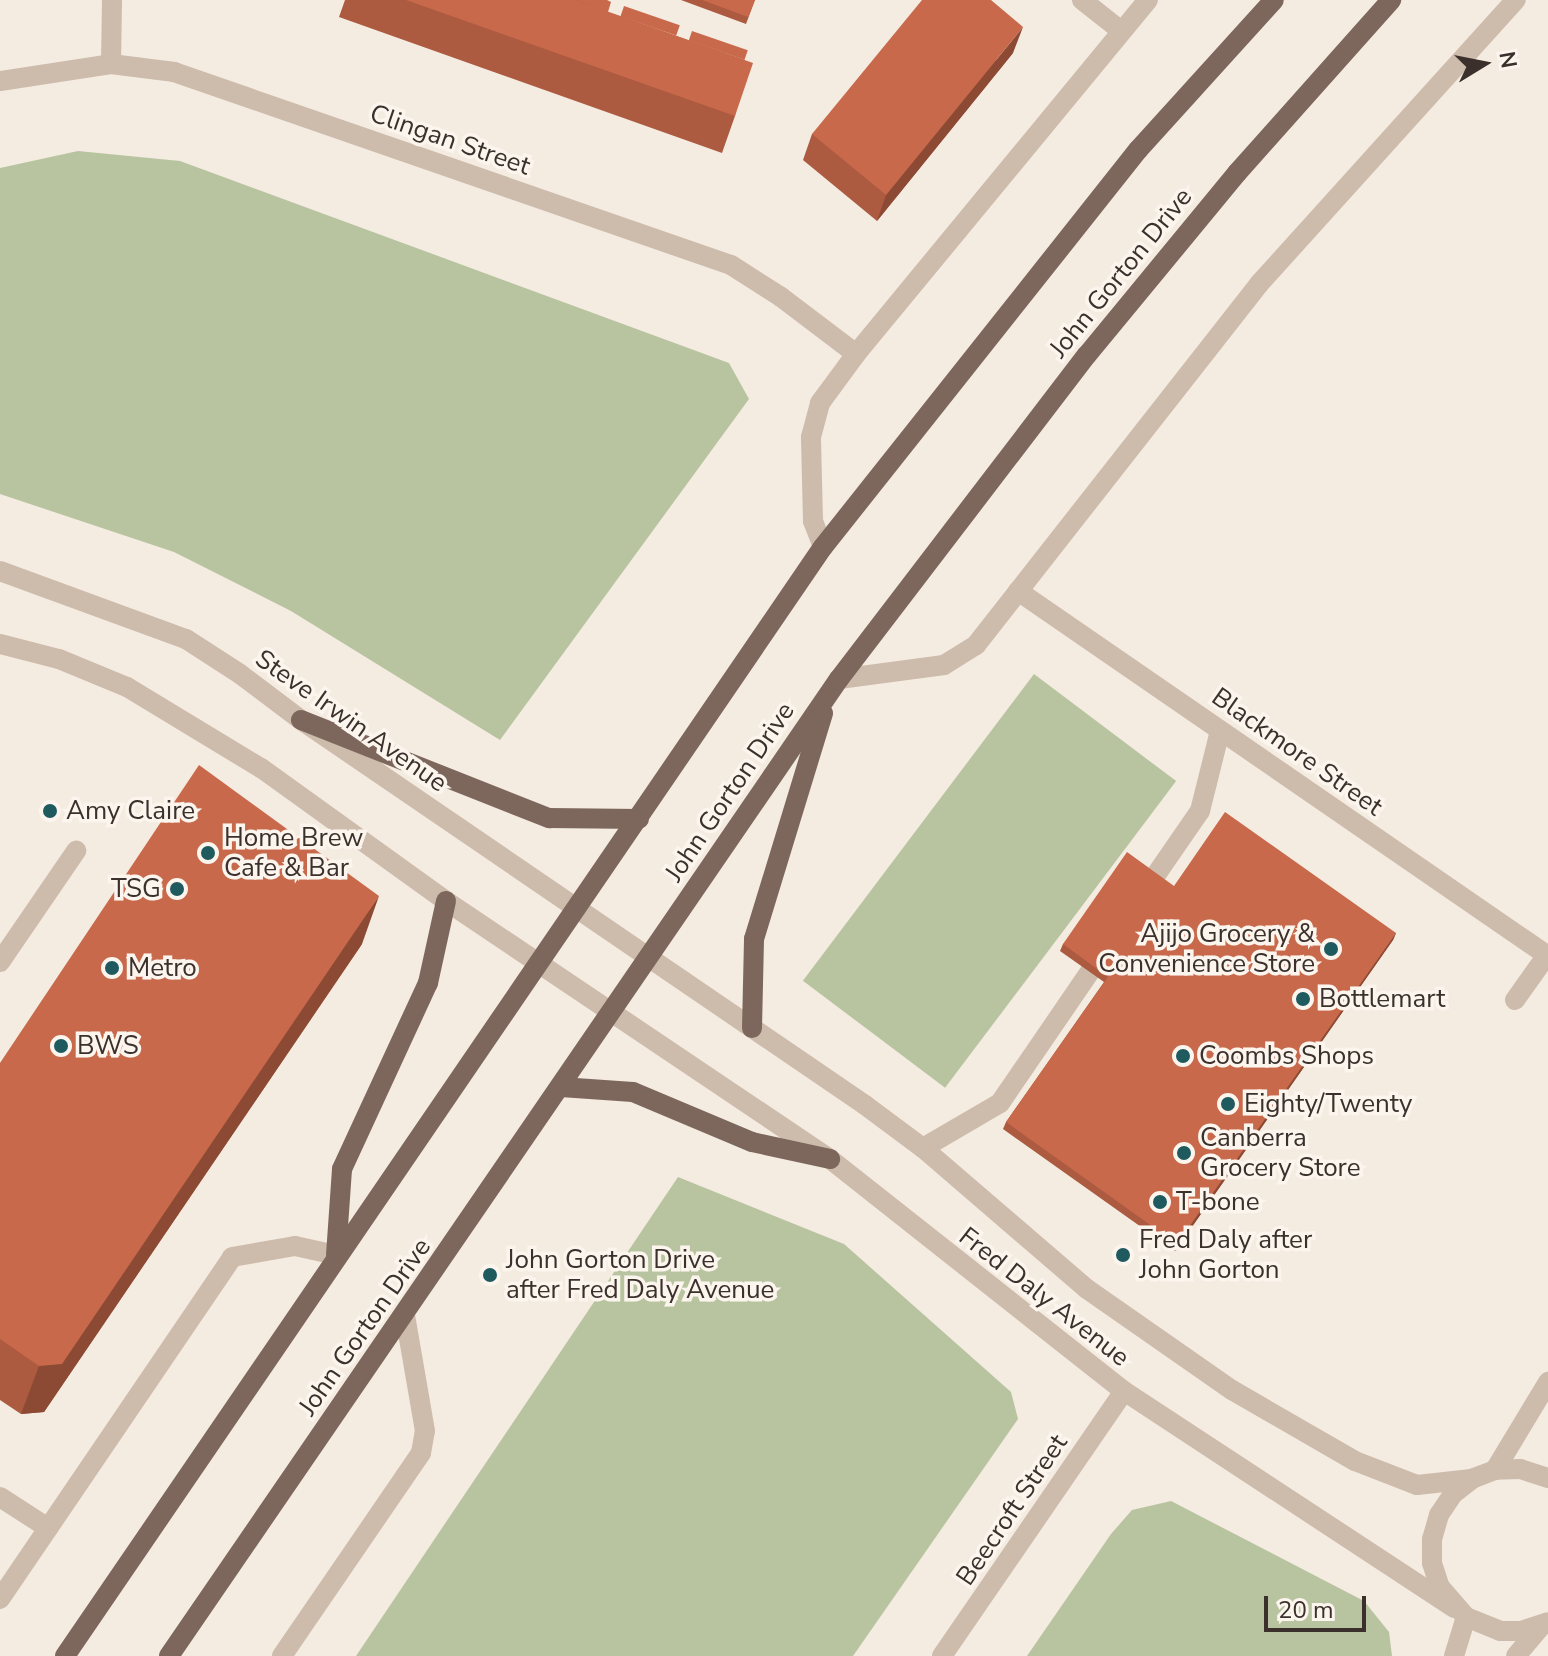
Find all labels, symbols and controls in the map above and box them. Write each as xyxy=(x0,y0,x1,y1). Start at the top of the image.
north arrow xyxy=(1444,24,1524,104)
text: N xyxy=(1491,49,1524,71)
street label: Clingan Street xyxy=(366,98,534,182)
street label: John Gorton Drive xyxy=(1043,182,1199,364)
street label: Steve Irwin Avenue xyxy=(249,643,453,799)
street label: Blackmore Street xyxy=(1206,681,1388,823)
street label: John Gorton Drive xyxy=(659,697,801,887)
place label: Amy Claire xyxy=(66,795,195,827)
marker: Amy Claire xyxy=(41,802,59,820)
place label: Home Brew Cafe & Bar xyxy=(224,822,363,884)
marker: Home Brew Cafe & Bar xyxy=(199,844,217,862)
place label: TSG xyxy=(111,873,161,905)
marker: TSG xyxy=(168,880,186,898)
place label: Ajijo Grocery & Convenience Store xyxy=(1098,918,1315,980)
marker: Ajijo Grocery & Convenience Store xyxy=(1322,940,1340,958)
place label: Metro xyxy=(128,952,197,984)
marker: Metro xyxy=(103,959,121,977)
place label: Bottlemart xyxy=(1319,983,1445,1015)
marker: Bottlemart xyxy=(1294,990,1312,1008)
place label: BWS xyxy=(77,1030,139,1062)
marker: BWS xyxy=(52,1037,70,1055)
place label: Coombs Shops xyxy=(1199,1040,1374,1072)
marker: Coombs Shops xyxy=(1174,1047,1192,1065)
place label: Eighty/Twenty xyxy=(1244,1088,1412,1120)
marker: Eighty/Twenty xyxy=(1219,1095,1237,1113)
place label: Canberra Grocery Store xyxy=(1200,1122,1361,1184)
marker: Canberra Grocery Store xyxy=(1175,1144,1193,1162)
place label: T-bone xyxy=(1176,1186,1260,1218)
marker: T-bone xyxy=(1151,1193,1169,1211)
street label: Fred Daly Avenue xyxy=(953,1221,1135,1373)
place label: Fred Daly after John Gorton xyxy=(1139,1224,1312,1286)
street label: John Gorton Drive xyxy=(292,1232,438,1422)
place label: John Gorton Drive after Fred Daly Avenue xyxy=(506,1244,774,1306)
marker: Fred Daly after John Gorton xyxy=(1114,1246,1132,1264)
marker: John Gorton Drive after Fred Daly Avenue xyxy=(481,1266,499,1284)
street label: Beecroft Street xyxy=(950,1429,1074,1591)
scale bar xyxy=(1268,1580,1370,1630)
text: 20 m xyxy=(1278,1594,1334,1626)

